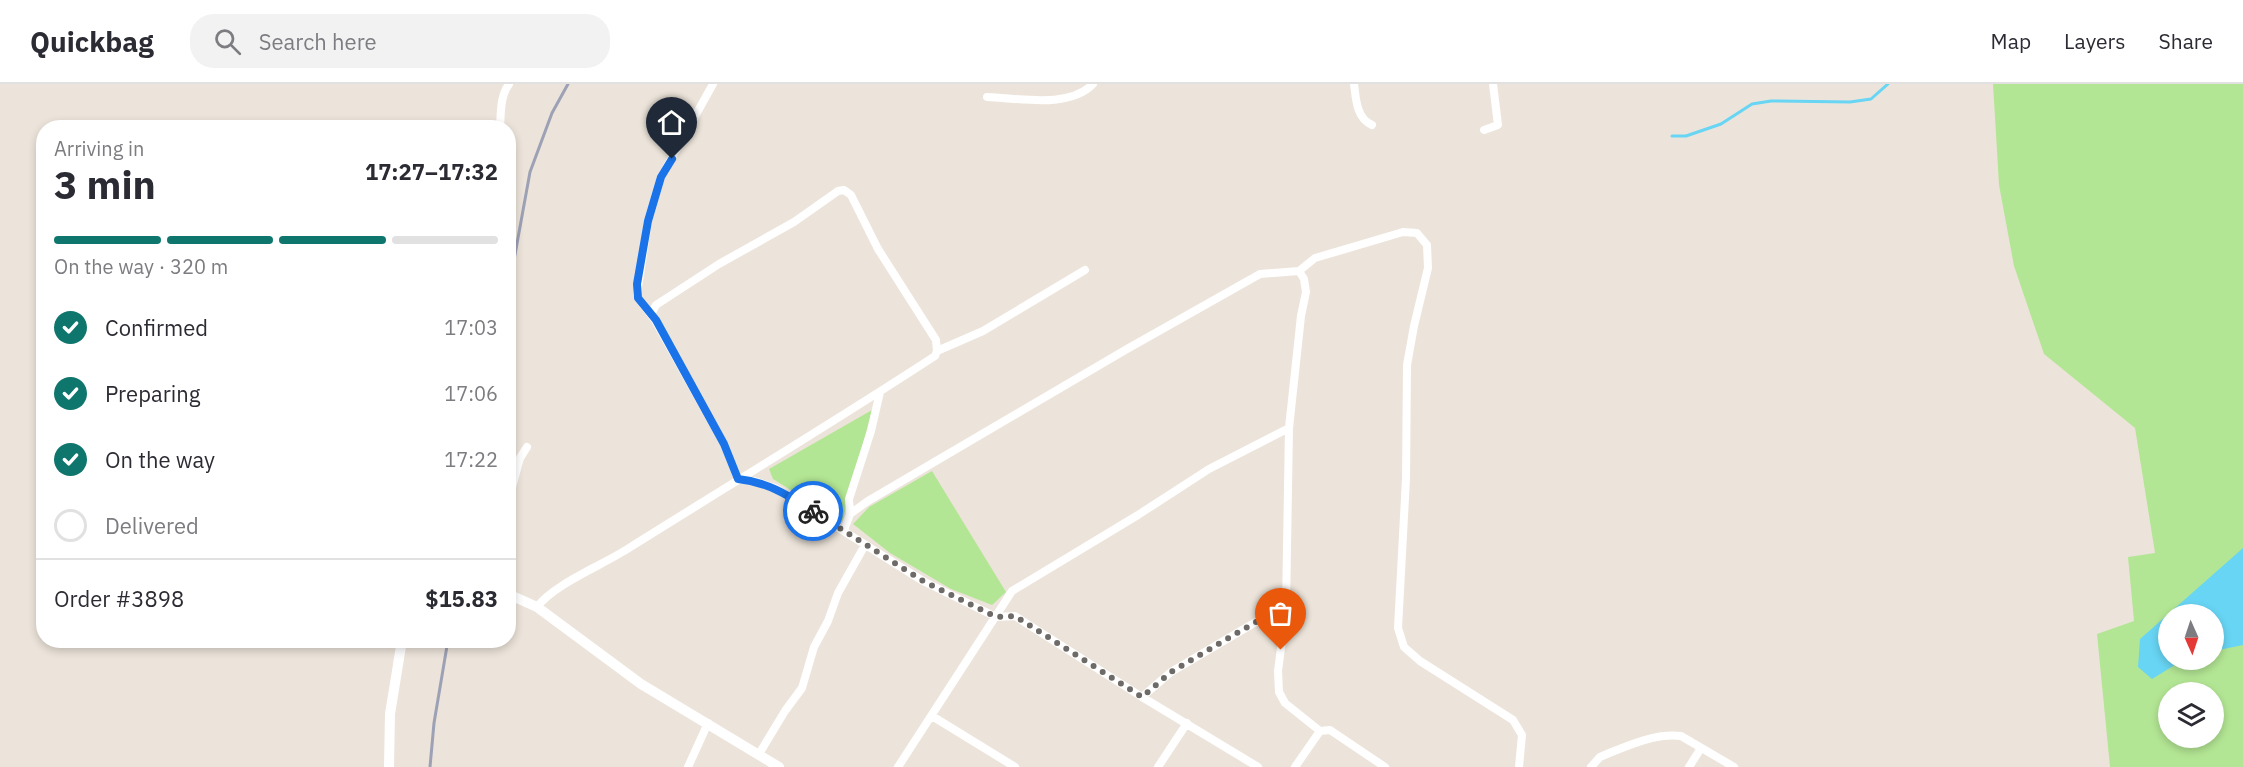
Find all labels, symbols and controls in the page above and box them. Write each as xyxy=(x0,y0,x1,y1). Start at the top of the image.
search box xyxy=(190,14,610,68)
text: Quickbag xyxy=(30,23,154,60)
icon: search xyxy=(211,25,244,58)
text: Search here xyxy=(259,27,377,56)
text: Map xyxy=(1991,27,2031,55)
text: Layers xyxy=(2064,27,2126,55)
text: Share xyxy=(2159,27,2213,55)
pin xyxy=(646,97,697,159)
icon: home xyxy=(655,106,688,139)
text: Arriving in xyxy=(54,135,144,162)
text: 17:27–17:32 xyxy=(365,157,498,186)
text: 3 min xyxy=(54,159,156,210)
text: On the way · 320 m xyxy=(54,253,228,280)
icon: check xyxy=(54,311,87,344)
text: Confirmed xyxy=(105,313,208,342)
text: 17:03 xyxy=(444,314,498,341)
icon: check xyxy=(54,377,87,410)
text: Preparing xyxy=(105,379,200,408)
text: 17:06 xyxy=(444,380,498,407)
icon: check xyxy=(54,443,87,476)
text: On the way xyxy=(105,445,215,474)
text: 17:22 xyxy=(444,446,498,473)
courier xyxy=(783,481,843,541)
icon: bike xyxy=(797,495,830,528)
text: Delivered xyxy=(105,511,199,540)
text: Order #3898 xyxy=(54,584,184,613)
text: $15.83 xyxy=(425,584,498,613)
pin xyxy=(1255,588,1306,650)
icon: bag xyxy=(1264,597,1297,630)
north arrow xyxy=(2158,604,2224,670)
map controls xyxy=(2158,604,2224,748)
button: layers xyxy=(2158,682,2224,748)

